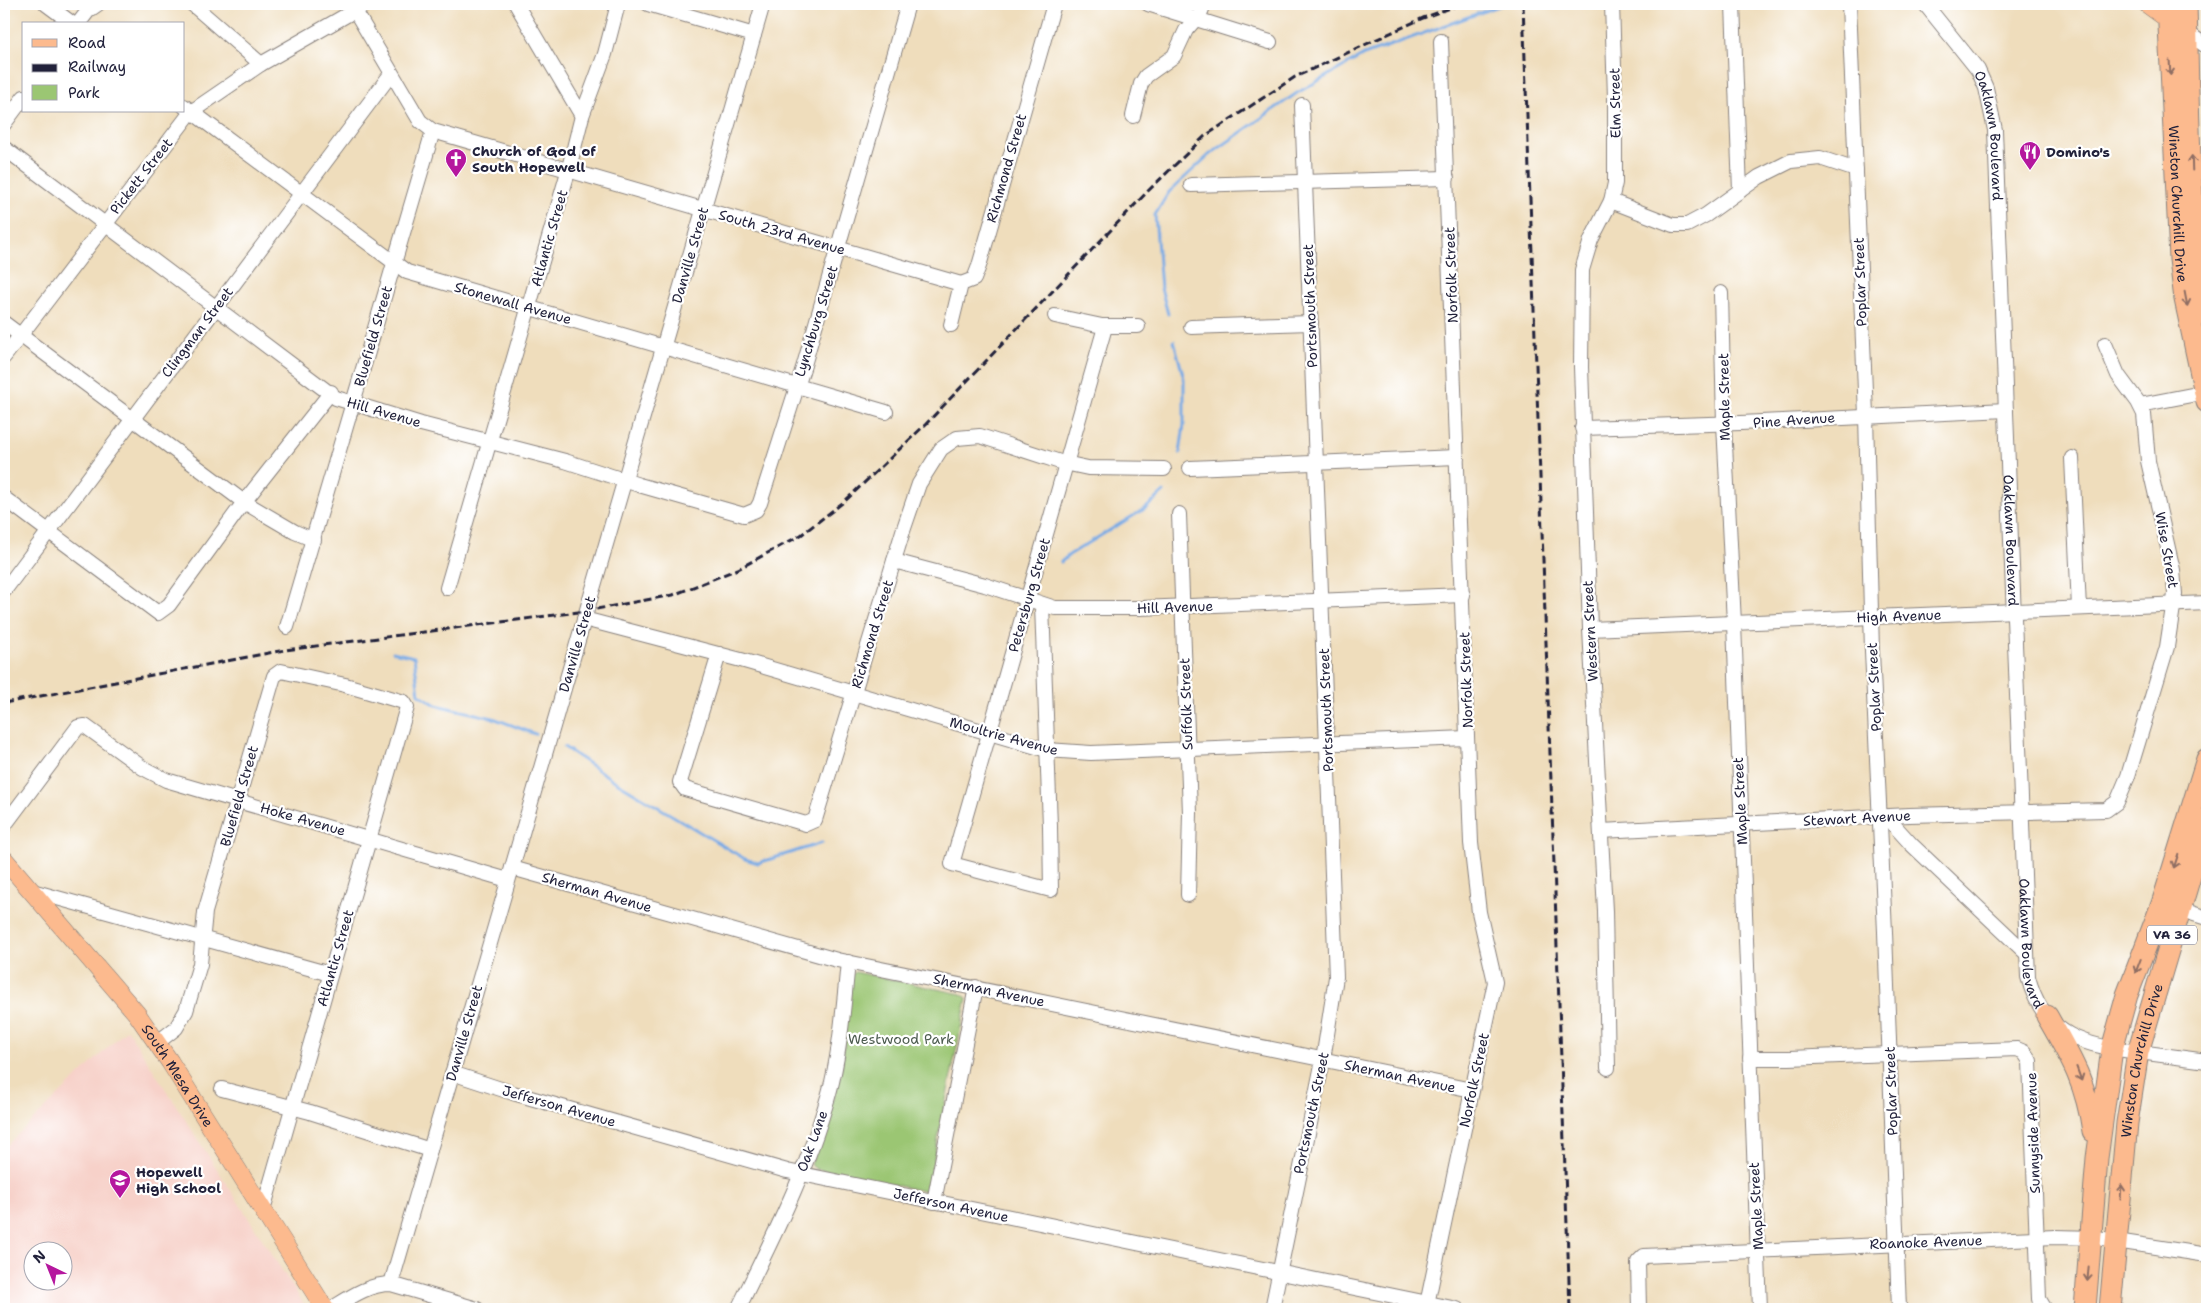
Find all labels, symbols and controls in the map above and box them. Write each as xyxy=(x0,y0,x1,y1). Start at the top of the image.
legend xyxy=(22,22,185,112)
text: Road xyxy=(68,33,106,53)
text: Railway xyxy=(68,57,126,77)
one-way arrow xyxy=(2165,59,2175,75)
street label: Elm Street xyxy=(1605,67,1625,139)
street label: Oaklawn Boulevard xyxy=(1970,68,2007,201)
text: Park xyxy=(68,83,100,103)
street label: Richmond Street xyxy=(982,111,1030,225)
street label: Winston Churchill Drive xyxy=(2165,125,2192,283)
street label: Pickett Street xyxy=(106,134,176,218)
restaurant icon: Domino's xyxy=(2018,140,2042,171)
place label: Church of God of South Hopewell xyxy=(472,142,596,176)
place label: Domino's xyxy=(2046,143,2110,161)
church icon: Church of God of South Hopewell xyxy=(444,147,468,178)
one-way arrow xyxy=(2187,155,2196,171)
street label: Atlantic Street xyxy=(527,187,571,289)
street label: Danville Street xyxy=(668,205,712,305)
street label: South 23rd Avenue xyxy=(717,205,848,259)
street label: Norfolk Street xyxy=(1440,227,1462,323)
street label: Poplar Street xyxy=(1849,237,1871,327)
street label: Portsmouth Street xyxy=(1299,244,1321,368)
street label: Lynchburg Street xyxy=(790,263,842,379)
street label: Stonewall Avenue xyxy=(452,278,574,328)
street label: Clingman Street xyxy=(157,283,237,381)
street label: Bluefield Street xyxy=(350,283,396,389)
one-way arrow xyxy=(2181,291,2191,307)
street label: Maple Street xyxy=(1714,353,1734,441)
street label: Hill Avenue xyxy=(345,393,423,431)
street label: Pine Avenue xyxy=(1752,408,1836,432)
street label: Oaklawn Boulevard xyxy=(1999,474,2023,607)
street label: Wise Street xyxy=(2151,510,2183,590)
street label: Petersburg Street xyxy=(1004,536,1054,654)
street label: Richmond Street xyxy=(847,578,897,690)
street label: Western Street xyxy=(1578,580,1602,682)
street label: Danville Street xyxy=(555,594,599,694)
street label: Hill Avenue xyxy=(1136,597,1214,617)
street label: High Avenue xyxy=(1856,606,1942,626)
street label: Norfolk Street xyxy=(1455,632,1477,728)
street label: Poplar Street xyxy=(1863,642,1885,732)
street label: Portsmouth Street xyxy=(1315,648,1337,772)
street label: Suffolk Street xyxy=(1175,658,1197,750)
street label: Moultrie Avenue xyxy=(948,713,1060,759)
street label: Bluefield Street xyxy=(216,743,262,849)
street label: Maple Street xyxy=(1729,757,1751,845)
street label: Hoke Avenue xyxy=(258,798,348,840)
street label: Stewart Avenue xyxy=(1803,806,1911,830)
one-way arrow xyxy=(2171,852,2180,868)
street label: Sherman Avenue xyxy=(540,868,654,916)
street label: Oaklawn Boulevard xyxy=(2015,878,2048,1012)
street label: Atlantic Street xyxy=(313,907,357,1009)
road number: VA 36 xyxy=(2147,926,2197,944)
one-way arrow xyxy=(2133,958,2142,973)
street label: Sherman Avenue xyxy=(932,969,1046,1011)
street label: Winston Churchill Drive xyxy=(2117,981,2167,1138)
street label: Danville Street xyxy=(442,983,486,1083)
street label: South Mesa Drive xyxy=(138,1021,218,1130)
park label: Westwood Park xyxy=(848,1030,954,1048)
street label: Norfolk Street xyxy=(1455,1031,1493,1129)
street label: Poplar Street xyxy=(1880,1046,1902,1136)
street label: Portsmouth Street xyxy=(1289,1050,1333,1176)
street label: Sherman Avenue xyxy=(1343,1055,1457,1097)
one-way arrow xyxy=(2075,1066,2084,1082)
street label: Sunnyside Avenue xyxy=(2022,1072,2044,1194)
street label: Jefferson Avenue xyxy=(500,1081,618,1131)
street label: Oak Lane xyxy=(793,1108,831,1174)
street label: Maple Street xyxy=(1745,1162,1767,1250)
place label: Hopewell High School xyxy=(136,1163,221,1197)
school or university icon: Hopewell High School xyxy=(108,1168,132,1199)
street label: Jefferson Avenue xyxy=(892,1184,1010,1226)
one-way arrow xyxy=(2117,1185,2126,1201)
street label: Roanoke Avenue xyxy=(1869,1231,1983,1253)
north arrow xyxy=(22,1240,72,1290)
text: N xyxy=(29,1246,49,1267)
one-way arrow xyxy=(2083,1265,2092,1281)

